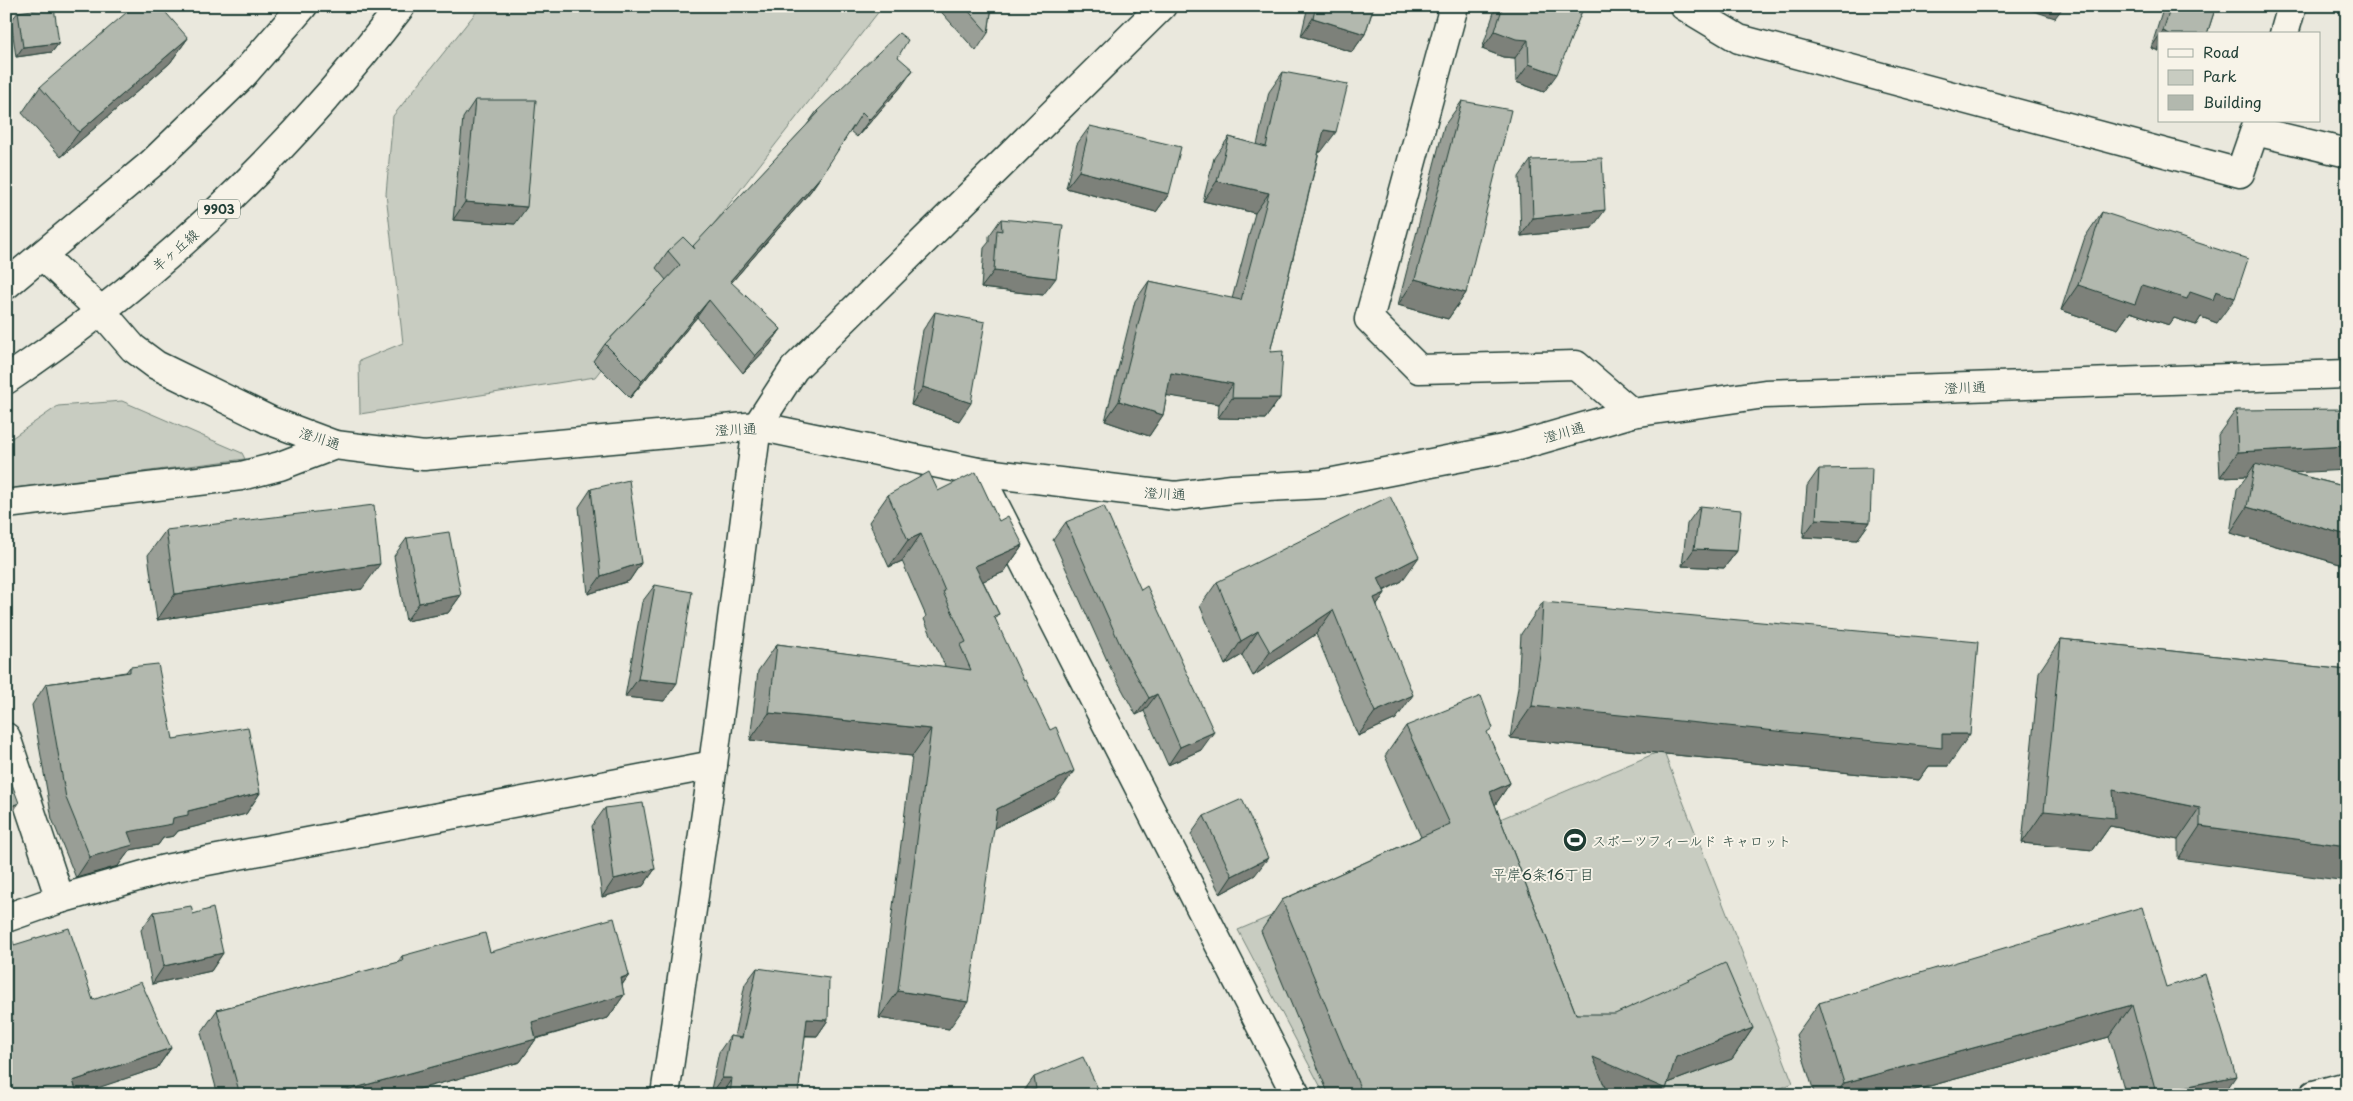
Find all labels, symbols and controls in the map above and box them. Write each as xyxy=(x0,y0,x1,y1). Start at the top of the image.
legend xyxy=(2158,32,2320,122)
text: Road xyxy=(2203,40,2239,63)
text: Park xyxy=(2203,64,2237,87)
text: Building xyxy=(2203,90,2262,113)
road number: 9903 xyxy=(198,200,240,218)
street label: 羊ヶ丘線 xyxy=(147,224,203,276)
street label: 澄川通 xyxy=(1944,376,1986,398)
street label: 澄川通 xyxy=(1541,416,1587,448)
street label: 澄川通 xyxy=(714,417,758,441)
street label: 澄川通 xyxy=(297,422,343,454)
street label: 澄川通 xyxy=(1143,481,1187,505)
sports icon: スポーツフィールド キャロット xyxy=(1562,827,1588,853)
place label: スポーツフィールド キャロット xyxy=(1592,830,1791,851)
district label: 平岸6条16丁目 xyxy=(1492,862,1594,885)

